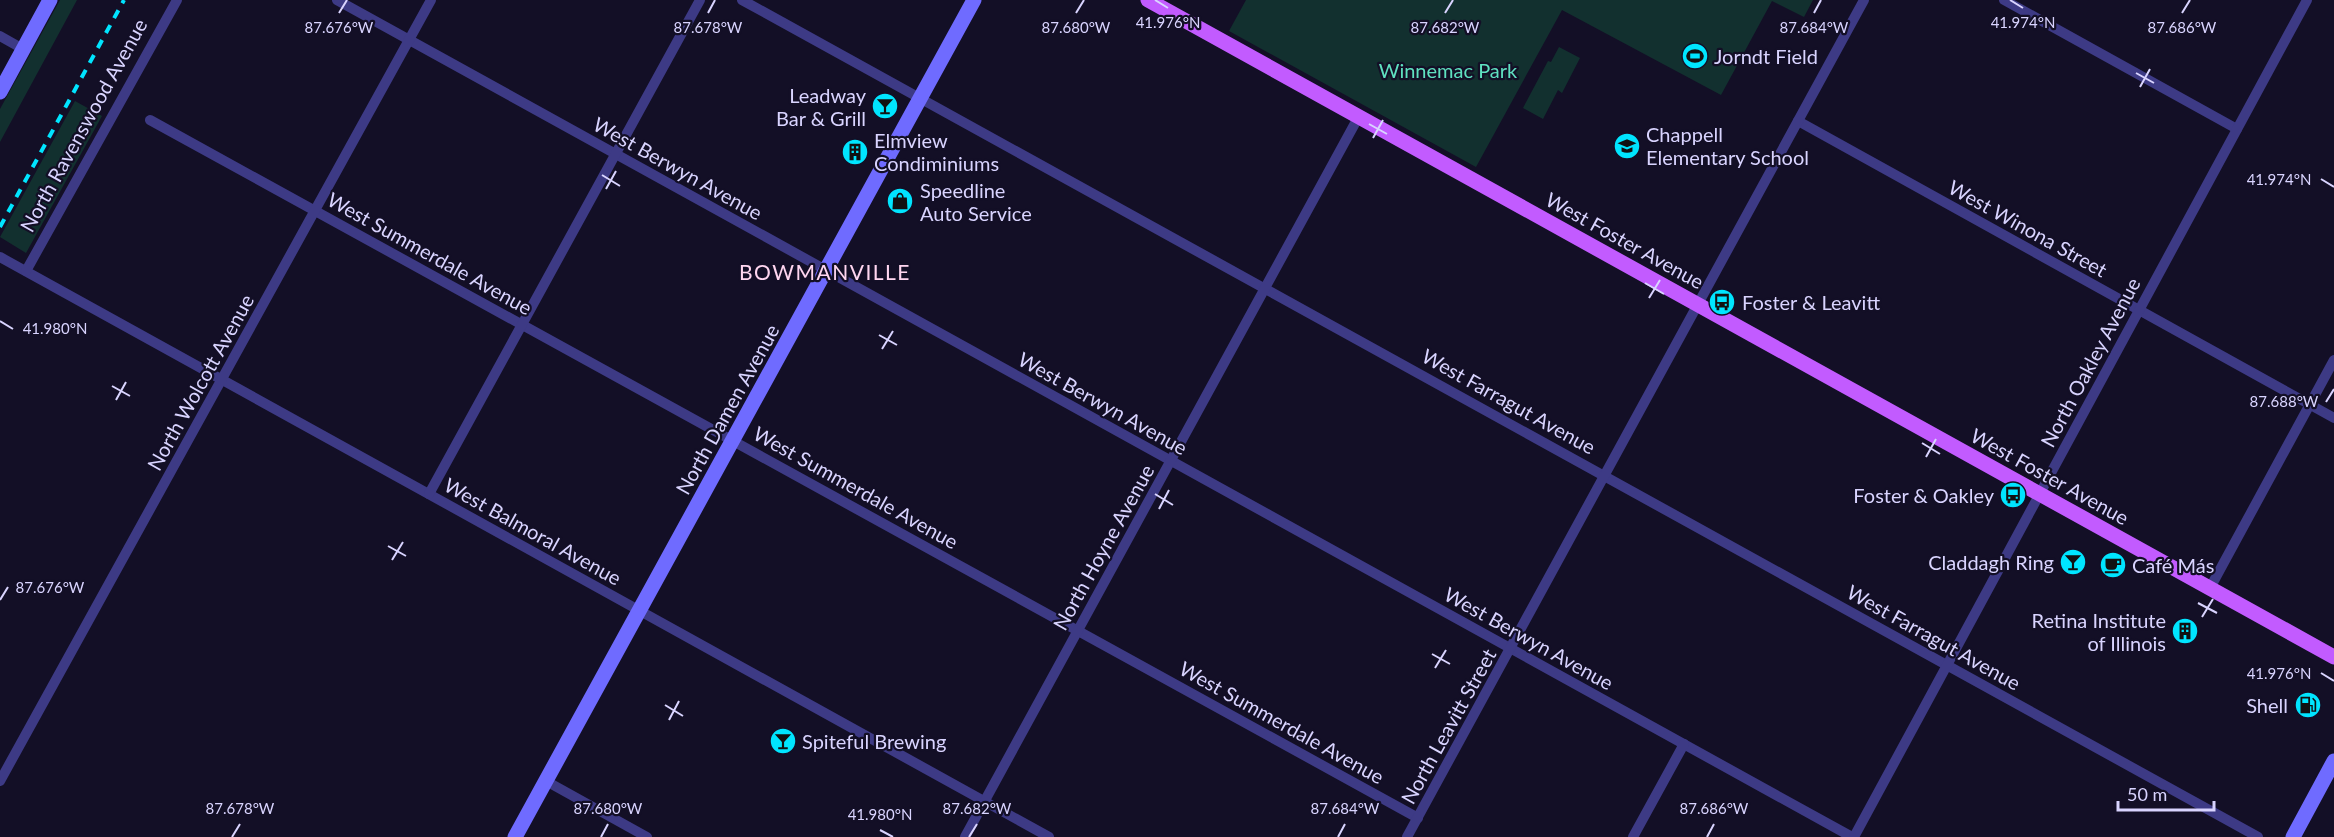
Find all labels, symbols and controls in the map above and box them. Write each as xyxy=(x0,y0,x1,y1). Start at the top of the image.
text: 41.976°N xyxy=(1136,13,1200,31)
text: 41.974°N xyxy=(1991,13,2055,31)
street label: North Ravenswood Avenue xyxy=(14,14,152,236)
text: 87.676°W xyxy=(305,18,374,36)
text: 87.678°W xyxy=(674,18,743,36)
text: 87.680°W xyxy=(1042,18,1111,36)
text: 87.682°W xyxy=(1411,18,1480,36)
text: 87.684°W xyxy=(1780,18,1849,36)
text: 87.686°W xyxy=(2148,18,2217,36)
sports icon: Jorndt Field xyxy=(1680,41,1710,71)
place label: Jorndt Field xyxy=(1714,44,1818,68)
park label: Winnemac Park xyxy=(1379,58,1518,82)
place label: Leadway Bar & Grill xyxy=(776,83,867,130)
bar icon: Leadway Bar & Grill xyxy=(870,91,900,121)
street label: West Berwyn Avenue xyxy=(589,112,767,224)
place label: Chappell Elementary School xyxy=(1646,122,1809,169)
place label: Elmview Condiminiums xyxy=(874,128,999,175)
school or university icon: Chappell Elementary School xyxy=(1612,131,1642,161)
building icon: Elmview Condiminiums xyxy=(840,137,870,167)
text: 41.974°N xyxy=(2247,170,2311,188)
street label: West Winona Street xyxy=(1944,174,2112,282)
place label: Speedline Auto Service xyxy=(920,178,1032,225)
shop icon: Speedline Auto Service xyxy=(885,186,915,216)
street label: West Summerdale Avenue xyxy=(323,187,537,319)
street label: West Foster Avenue xyxy=(1542,187,1708,293)
district label: BOWMANVILLE xyxy=(739,259,911,284)
street label: North Oakley Avenue xyxy=(2035,273,2145,451)
bus stop icon: Foster & Leavitt xyxy=(1707,287,1737,317)
street label: North Wolcott Avenue xyxy=(142,290,258,474)
place label: Foster & Leavitt xyxy=(1742,290,1880,314)
text: 41.980°N xyxy=(23,319,87,337)
street label: North Damen Avenue xyxy=(670,320,784,498)
street label: West Farragut Avenue xyxy=(1418,343,1600,459)
street label: West Berwyn Avenue xyxy=(1014,347,1192,459)
text: 87.688°W xyxy=(2250,392,2319,410)
street label: West Summerdale Avenue xyxy=(749,421,963,553)
street label: West Foster Avenue xyxy=(1967,423,2133,529)
street label: North Hoyne Avenue xyxy=(1047,460,1159,634)
street label: West Balmoral Avenue xyxy=(440,472,626,590)
bus stop icon: Foster & Oakley xyxy=(1998,480,2028,510)
place label: Foster & Oakley xyxy=(1853,483,1995,507)
bar icon: Claddagh Ring xyxy=(2058,547,2088,577)
place label: Claddagh Ring xyxy=(1928,550,2054,574)
cafe icon: Café Más xyxy=(2098,550,2128,580)
place label: Café Más xyxy=(2132,553,2214,577)
text: 87.676°W xyxy=(16,578,85,596)
street label: West Farragut Avenue xyxy=(1843,579,2025,695)
street label: West Berwyn Avenue xyxy=(1440,582,1618,694)
place label: Retina Institute of Illinois xyxy=(2032,608,2166,655)
building icon: Retina Institute of Illinois xyxy=(2170,616,2200,646)
street label: North Leavitt Street xyxy=(1395,644,1501,808)
street label: West Summerdale Avenue xyxy=(1175,656,1389,788)
text: 41.976°N xyxy=(2247,664,2311,682)
fuel station icon: Shell xyxy=(2293,690,2323,720)
place label: Shell xyxy=(2246,693,2288,717)
bar icon: Spiteful Brewing xyxy=(768,726,798,756)
place label: Spiteful Brewing xyxy=(802,729,946,753)
scale bar xyxy=(2118,774,2214,812)
text: 50 m xyxy=(2127,783,2167,805)
text: 87.678°W xyxy=(206,799,275,817)
text: 87.680°W xyxy=(574,799,643,817)
text: 87.682°W xyxy=(943,799,1012,817)
text: 87.684°W xyxy=(1311,799,1380,817)
text: 87.686°W xyxy=(1680,799,1749,817)
text: 41.980°N xyxy=(848,805,912,823)

